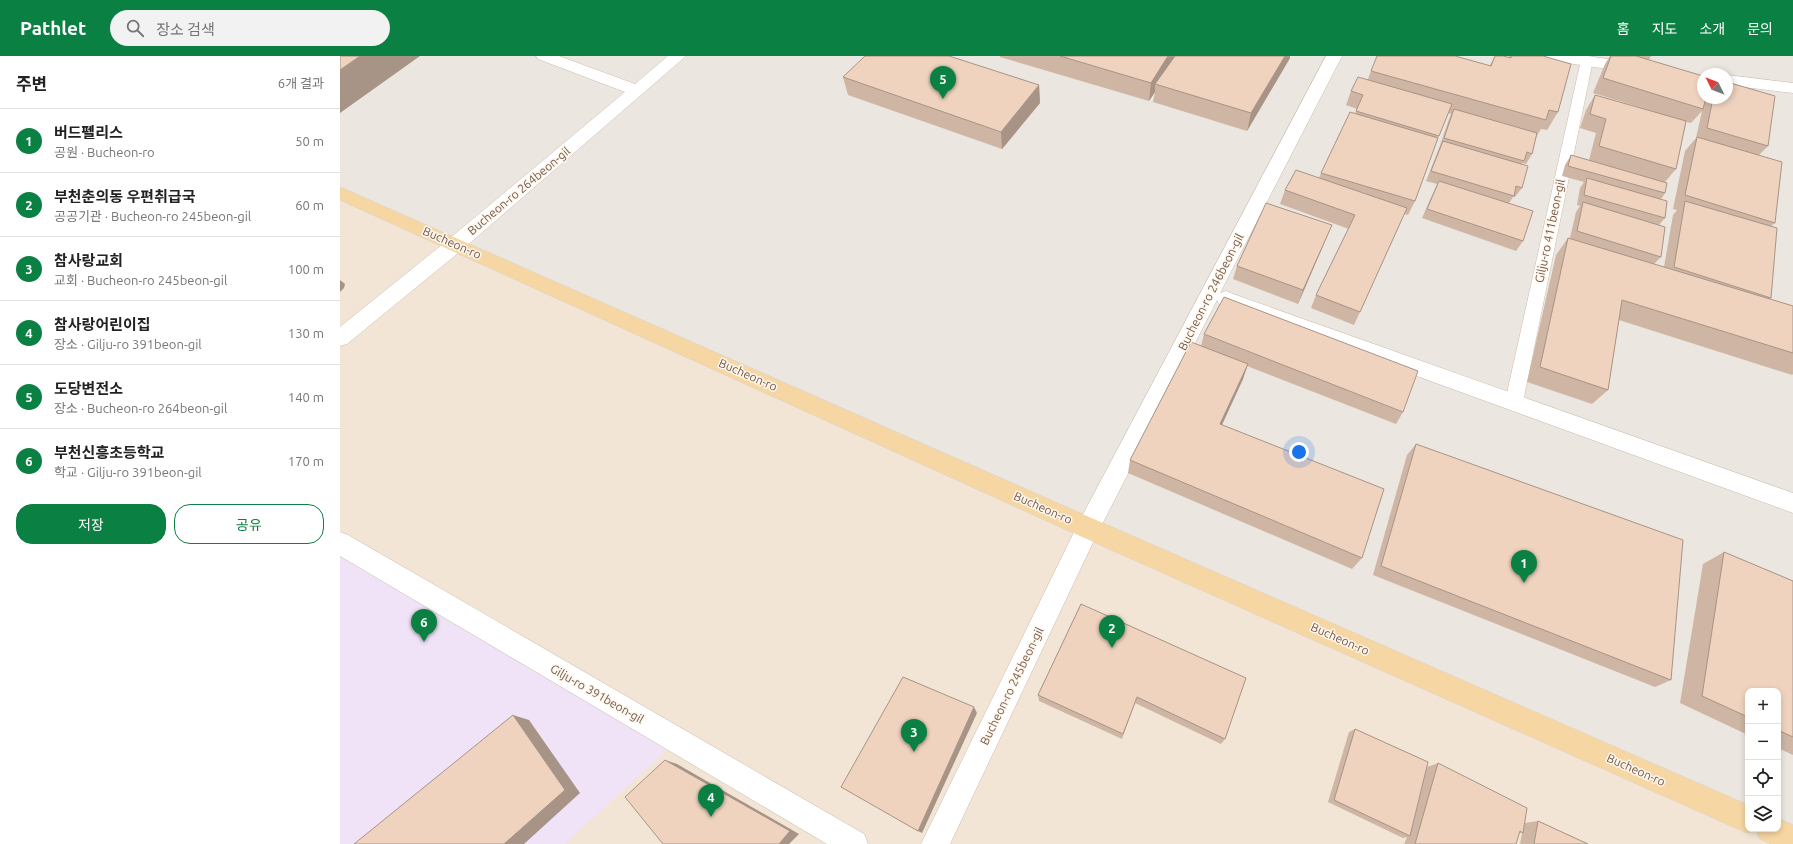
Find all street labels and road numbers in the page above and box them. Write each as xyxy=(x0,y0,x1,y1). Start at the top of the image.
street label: Bucheon-ro 264beon-gil xyxy=(465,144,572,237)
street label: Gilju-ro 411beon-gil xyxy=(1532,178,1567,284)
street label: Bucheon-ro xyxy=(421,224,483,261)
street label: Bucheon-ro 246beon-gil xyxy=(1175,231,1246,352)
street label: Bucheon-ro xyxy=(717,356,779,393)
street label: Bucheon-ro xyxy=(1012,489,1074,526)
street label: Bucheon-ro xyxy=(1309,620,1371,657)
street label: Bucheon-ro 245beon-gil xyxy=(977,625,1046,747)
street label: Gilju-ro 391beon-gil xyxy=(548,661,646,726)
street label: Bucheon-ro xyxy=(1605,751,1667,788)

